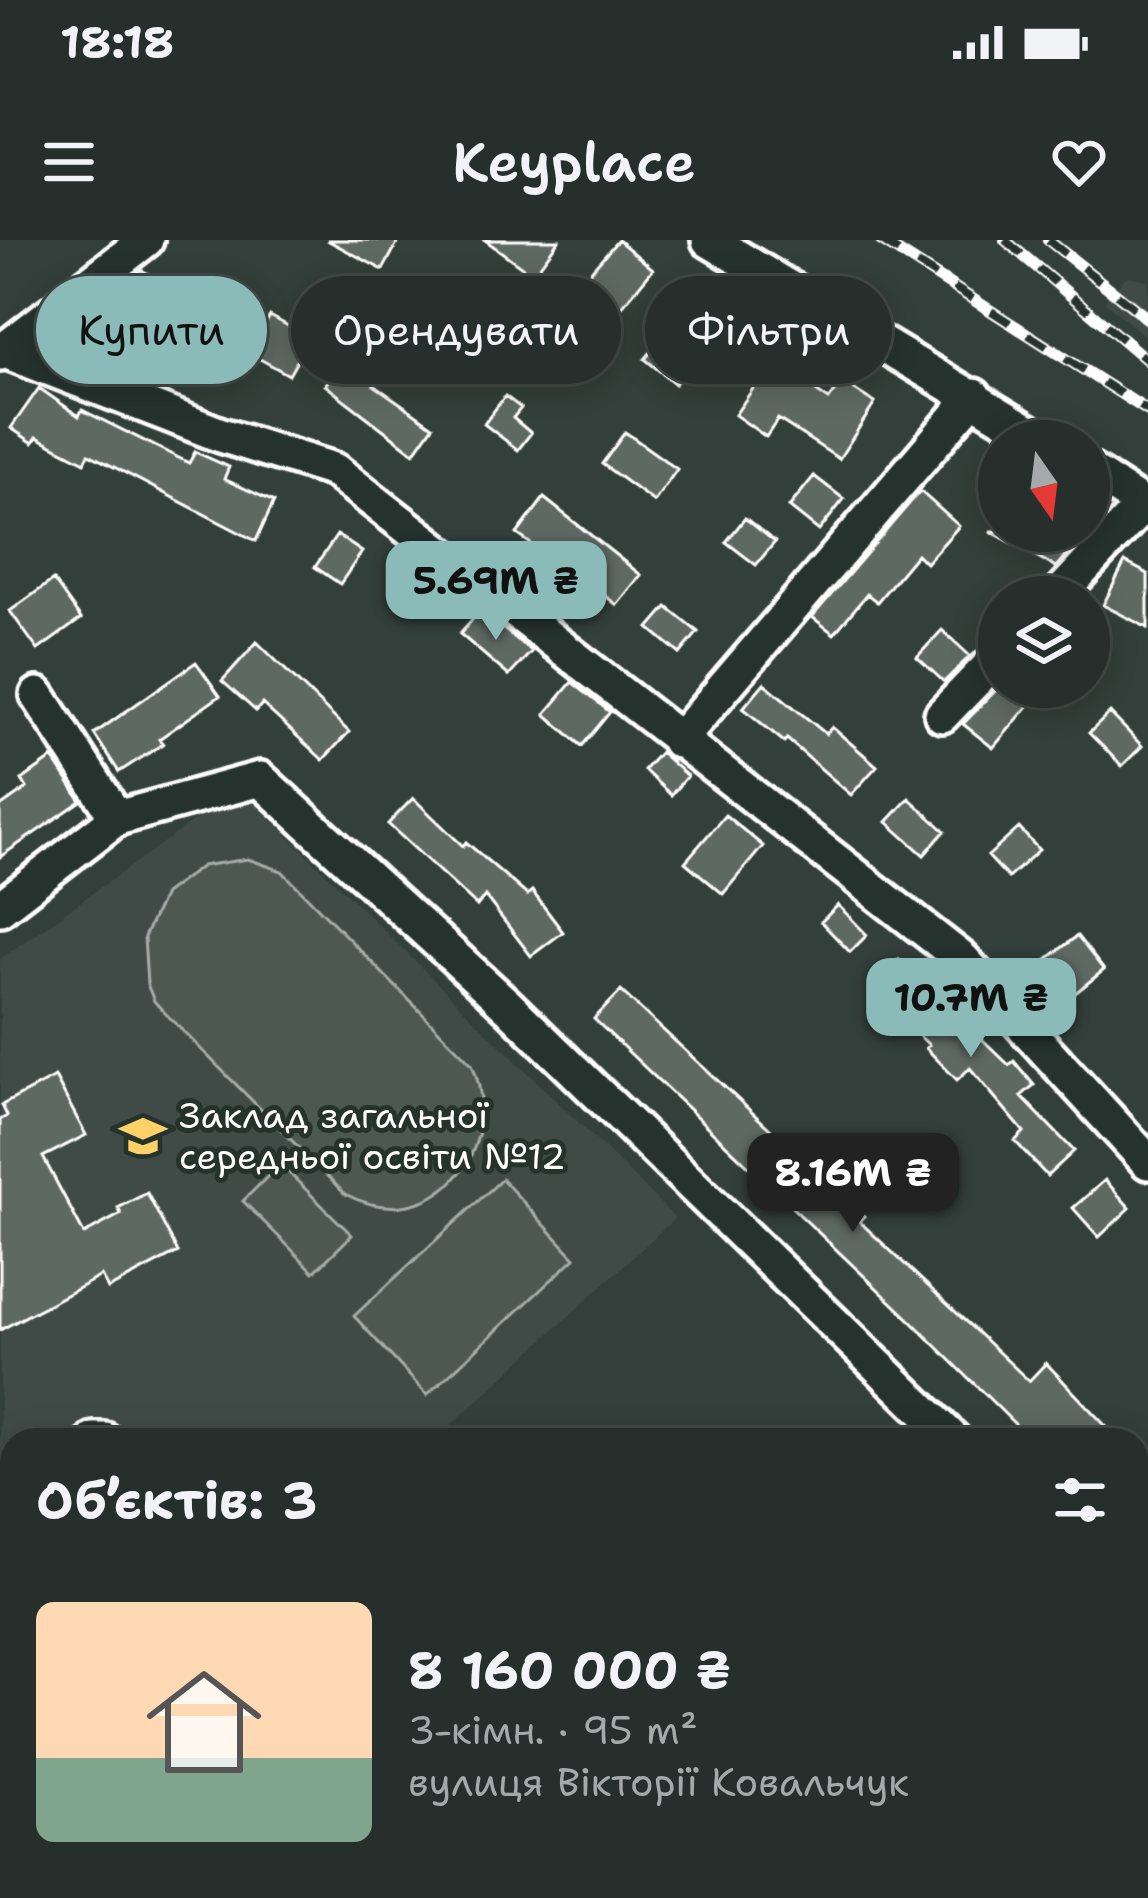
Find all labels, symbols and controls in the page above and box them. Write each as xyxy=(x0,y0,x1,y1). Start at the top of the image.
text: 18:18 xyxy=(60,12,174,72)
text: Keyplace xyxy=(452,126,696,198)
icon: menu xyxy=(36,129,102,195)
icon: heart xyxy=(1046,129,1112,195)
chip: Купити xyxy=(36,276,267,384)
chip: Орендувати xyxy=(291,276,621,384)
chip: Фільтри xyxy=(645,276,892,384)
north arrow xyxy=(978,420,1110,552)
map controls xyxy=(978,420,1110,708)
pin: 5.69M ₴ xyxy=(385,541,607,643)
text: 5.69M ₴ xyxy=(413,554,579,606)
button: layers xyxy=(978,576,1110,708)
pin: 10.7M ₴ xyxy=(860,958,1082,1060)
text: 10.7M ₴ xyxy=(893,971,1049,1023)
place label: Заклад загальної середньої освіти №12 xyxy=(179,1091,566,1181)
school or university icon: Заклад загальної середньої освіти №12 xyxy=(118,1111,168,1161)
pin: 8.16M ₴ xyxy=(742,1133,964,1235)
text: 8.16M ₴ xyxy=(774,1146,932,1198)
text: Об’єктів: 3 xyxy=(36,1466,317,1534)
icon: filters xyxy=(1047,1467,1113,1533)
text: 8 160 000 ₴ xyxy=(408,1636,731,1704)
icon: home xyxy=(132,1650,276,1794)
text: 3-кімн. · 95 m² xyxy=(408,1704,698,1756)
text: вулиця Вікторії Ковальчук xyxy=(408,1756,909,1808)

